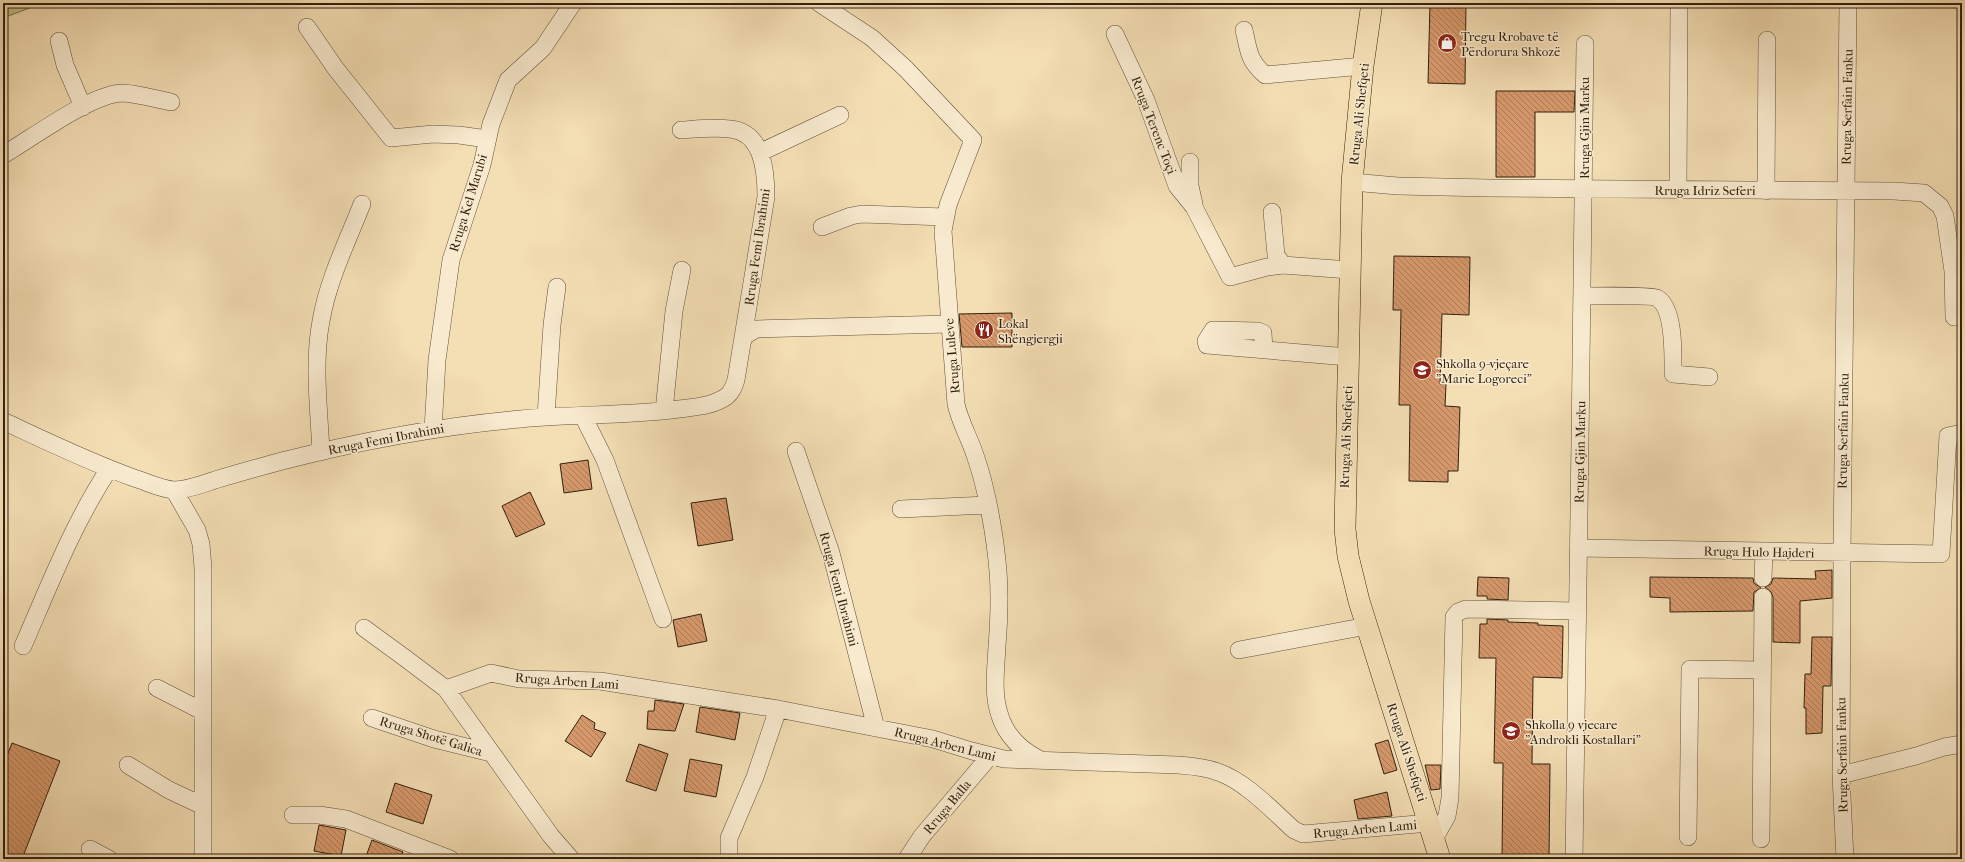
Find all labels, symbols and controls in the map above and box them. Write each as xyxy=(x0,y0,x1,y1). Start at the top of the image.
place label: Tregu Rrobave të Përdorura Shkozë xyxy=(1461,29,1561,59)
shop icon: Tregu Rrobave të Përdorura Shkozë xyxy=(1436,32,1458,54)
street label: Rruga Serfain Fanku xyxy=(1838,48,1856,165)
street label: Rruga Ali Shefqeti xyxy=(1346,62,1372,166)
street label: Rruga Terenc Toçi xyxy=(1127,74,1180,177)
street label: Rruga Gjin Marku xyxy=(1577,76,1592,179)
street label: Rruga Kel Marubi xyxy=(446,152,490,254)
street label: Rruga Idriz Seferi xyxy=(1654,183,1756,198)
street label: Rruga Femi Ibrahimi xyxy=(741,187,773,306)
place label: Lokal Shëngjergji xyxy=(998,316,1063,346)
street label: Rruga Luleve xyxy=(941,317,963,394)
restaurant icon: Lokal Shëngjergji xyxy=(973,319,995,341)
place label: Shkolla 9-vjeçare "Marie Logoreci" xyxy=(1436,356,1532,386)
school or university icon: Shkolla 9-vjeçare "Marie Logoreci" xyxy=(1411,359,1433,381)
street label: Rruga Serfain Fanku xyxy=(1834,372,1852,489)
street label: Rruga Ali Shefqeti xyxy=(1337,385,1355,489)
street label: Rruga Gjin Marku xyxy=(1572,400,1588,503)
street label: Rruga Femi Ibrahimi xyxy=(327,420,445,458)
street label: Rruga Femi Ibrahimi xyxy=(816,530,862,648)
street label: Rruga Hulo Hajderi xyxy=(1703,544,1815,560)
street label: Rruga Arben Lami xyxy=(515,670,620,692)
street label: Rruga Serfain Fanku xyxy=(1833,696,1851,813)
street label: Rruga Ali Shefqeti xyxy=(1384,701,1430,803)
street label: Rruga Shotë Galica xyxy=(378,713,485,759)
place label: Shkolla 9 vjecare "Androkli Kostallari" xyxy=(1525,717,1641,747)
school or university icon: Shkolla 9 vjecare "Androkli Kostallari" xyxy=(1500,720,1522,742)
street label: Rruga Arben Lami xyxy=(893,724,997,764)
street label: Rruga Balla xyxy=(920,776,975,837)
street label: Rruga Arben Lami xyxy=(1312,817,1418,841)

